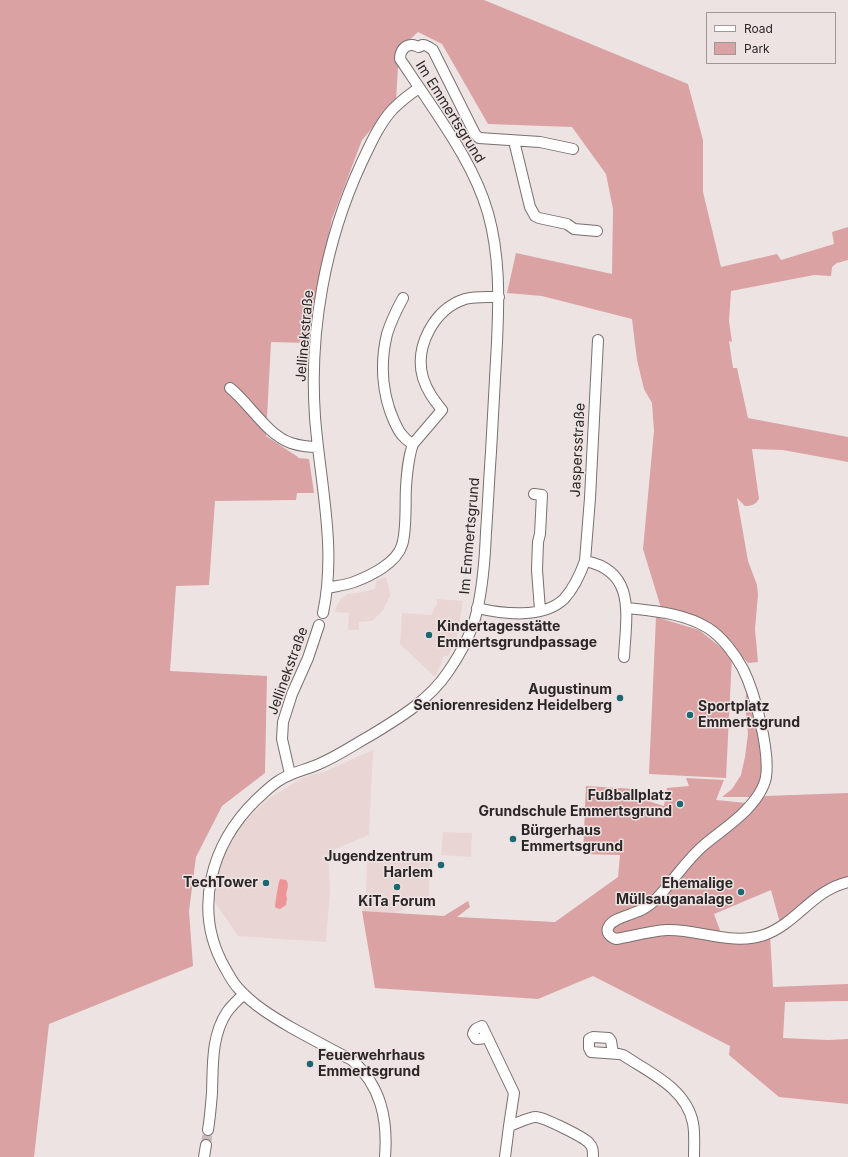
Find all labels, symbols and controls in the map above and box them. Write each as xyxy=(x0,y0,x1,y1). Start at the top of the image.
legend xyxy=(706,12,836,64)
text: Road xyxy=(744,21,773,36)
text: Park xyxy=(744,41,770,56)
street label: Im Emmertsgrund xyxy=(412,58,488,166)
street label: Jellinekstraße xyxy=(293,289,317,383)
street label: Jaspersstraße xyxy=(567,402,589,498)
street label: Im Emmertsgrund xyxy=(457,477,483,595)
place label: Kindertagesstätte Emmertsgrundpassage xyxy=(437,619,597,652)
street label: Jellinekstraße xyxy=(264,625,312,717)
marker: Kindertagesstätte Emmertsgrundpassage xyxy=(424,630,434,640)
place label: Augustinum Seniorenresidenz Heidelberg xyxy=(414,682,612,714)
marker: Augustinum Seniorenresidenz Heidelberg xyxy=(615,693,625,703)
place label: Sportplatz Emmertsgrund xyxy=(698,699,800,732)
marker: Sportplatz Emmertsgrund xyxy=(685,710,695,720)
place label: Fußballplatz Grundschule Emmertsgrund xyxy=(479,788,672,820)
marker: Fußballplatz Grundschule Emmertsgrund xyxy=(675,799,685,809)
place label: Bürgerhaus Emmertsgrund xyxy=(521,823,623,856)
marker: Bürgerhaus Emmertsgrund xyxy=(508,834,518,844)
place label: Jugendzentrum Harlem xyxy=(324,849,433,882)
marker: Jugendzentrum Harlem xyxy=(436,860,446,870)
place label: TechTower xyxy=(183,875,258,891)
place label: Ehemalige Müllsauganalage xyxy=(616,876,733,908)
marker: TechTower xyxy=(261,878,271,888)
marker: KiTa Forum xyxy=(392,882,402,892)
marker: Ehemalige Müllsauganalage xyxy=(736,887,746,897)
place label: KiTa Forum xyxy=(358,894,436,910)
place label: Feuerwehrhaus Emmertsgrund xyxy=(318,1048,425,1080)
marker: Feuerwehrhaus Emmertsgrund xyxy=(305,1059,315,1069)

